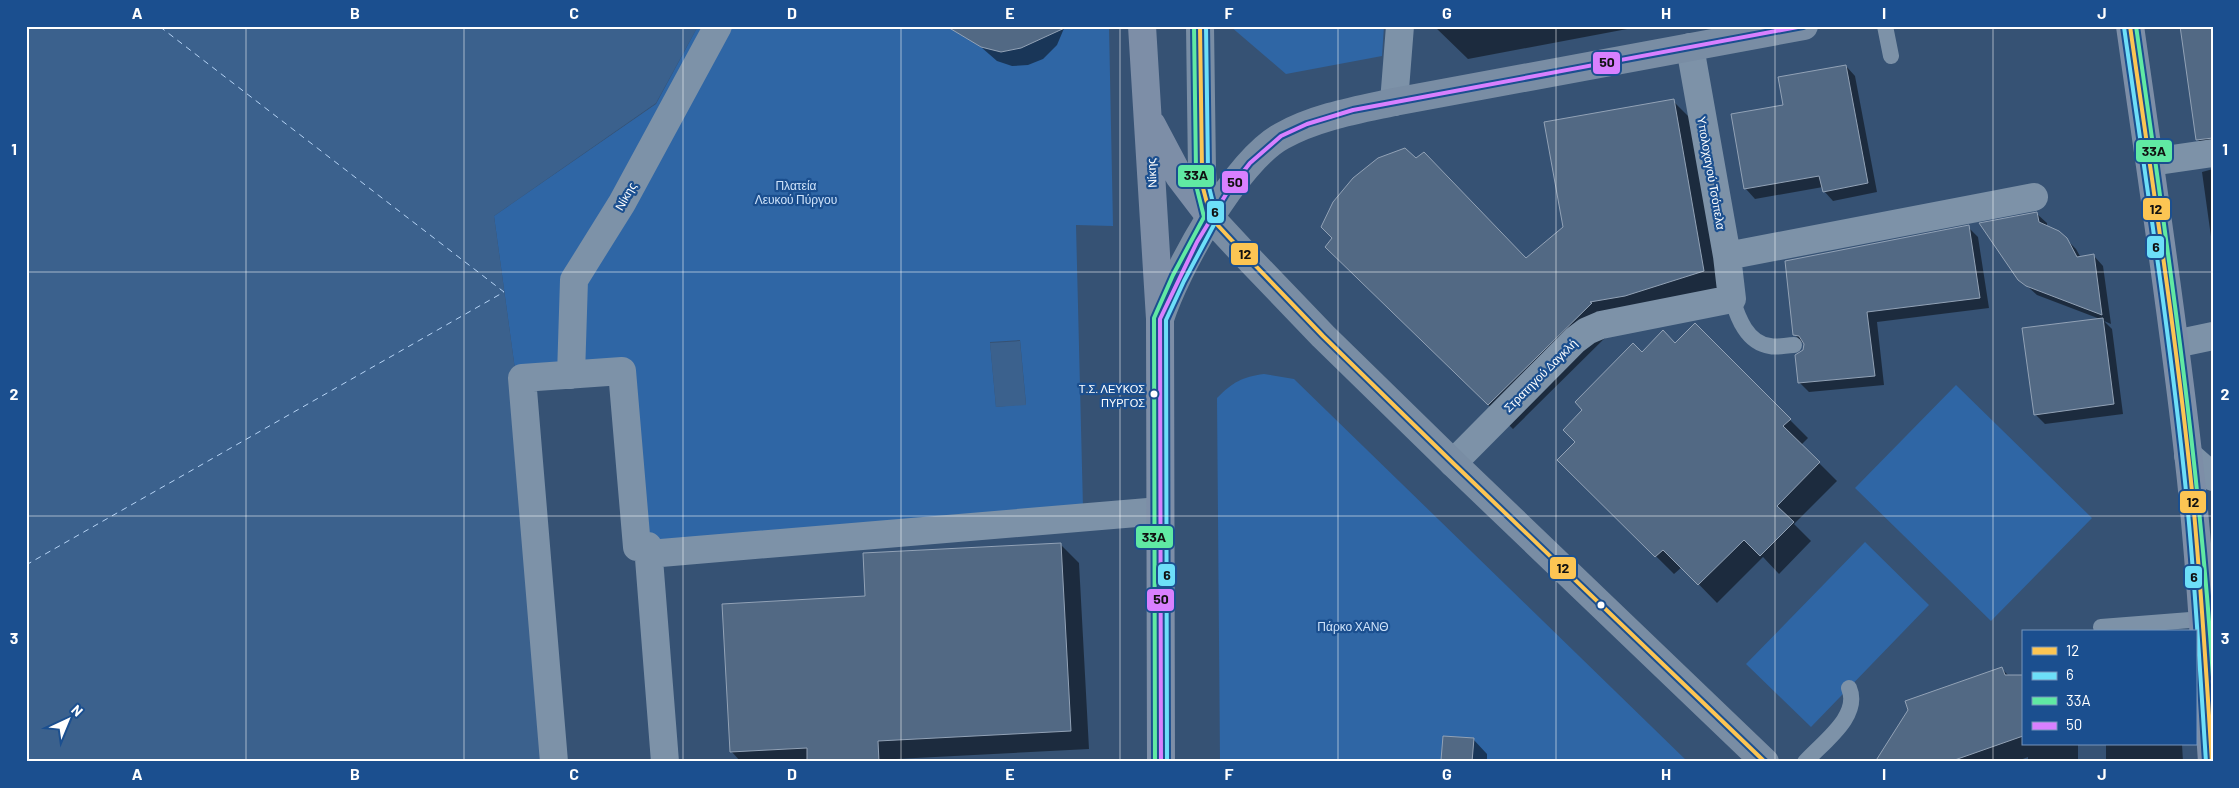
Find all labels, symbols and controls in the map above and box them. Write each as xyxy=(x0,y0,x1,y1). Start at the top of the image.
text: A xyxy=(132,3,143,22)
text: B xyxy=(350,3,360,22)
text: C xyxy=(569,3,579,22)
text: D xyxy=(787,3,797,22)
text: E xyxy=(1005,3,1015,22)
text: F xyxy=(1225,3,1234,22)
text: G xyxy=(1442,3,1452,22)
text: H xyxy=(1661,3,1671,22)
text: I xyxy=(1882,3,1886,22)
text: J xyxy=(2097,3,2107,22)
line badge: 50 xyxy=(1592,51,1621,75)
text: 50 xyxy=(1599,53,1615,70)
street label: Υπολοχαγού Τσόπελα xyxy=(1694,115,1729,231)
text: 1 xyxy=(11,139,17,158)
line badge: 33A xyxy=(2135,139,2173,163)
text: 1 xyxy=(2222,139,2228,158)
text: 33A xyxy=(2142,142,2167,159)
street label: Νίκης xyxy=(1143,157,1160,188)
line badge: 33A xyxy=(1177,164,1215,188)
text: 33A xyxy=(1184,166,1209,183)
line badge: 50 xyxy=(1221,170,1249,194)
text: 50 xyxy=(1227,173,1243,190)
park label: Πλατεία Λευκού Πύργου xyxy=(755,178,837,207)
street label: Νίκης xyxy=(611,179,639,213)
line badge: 12 xyxy=(2142,197,2171,221)
line badge: 6 xyxy=(1206,200,1225,224)
text: 12 xyxy=(2150,200,2163,217)
text: 6 xyxy=(1211,203,1219,220)
line badge: 6 xyxy=(2146,235,2165,259)
text: 6 xyxy=(2152,238,2160,255)
line badge: 12 xyxy=(1230,242,1259,266)
text: 12 xyxy=(1239,245,1252,262)
street label: Στρατηγού Δαγκλή xyxy=(1501,336,1580,415)
place label: Τ.Σ. ΛΕΥΚΟΣ ΠΥΡΓΟΣ xyxy=(1079,382,1145,409)
text: 2 xyxy=(10,384,19,403)
text: 2 xyxy=(2221,384,2230,403)
marker: Τ.Σ. ΛΕΥΚΟΣ ΠΥΡΓΟΣ xyxy=(1149,389,1159,399)
line badge: 12 xyxy=(2179,490,2207,514)
text: 12 xyxy=(2187,493,2200,510)
line badge: 33A xyxy=(1135,525,1174,549)
text: 33A xyxy=(1142,528,1167,545)
line badge: 12 xyxy=(1549,556,1577,580)
text: 12 xyxy=(1557,559,1570,576)
line badge: 6 xyxy=(1157,563,1176,587)
line badge: 6 xyxy=(2184,565,2203,589)
text: 6 xyxy=(1163,566,1171,583)
text: 6 xyxy=(2190,568,2198,585)
line badge: 50 xyxy=(1146,588,1175,612)
text: 50 xyxy=(1153,590,1169,607)
unlabelled marker xyxy=(1596,600,1606,610)
park label: Πάρκο ΧΑΝΘ xyxy=(1317,619,1389,634)
text: 3 xyxy=(10,628,18,647)
text: 3 xyxy=(2221,628,2229,647)
legend xyxy=(2022,630,2196,746)
text: 12 xyxy=(2066,641,2079,659)
text: 6 xyxy=(2066,665,2074,683)
text: 33A xyxy=(2066,691,2091,709)
north arrow xyxy=(42,696,92,746)
text: N xyxy=(68,701,87,720)
text: 50 xyxy=(2066,715,2082,733)
text: A xyxy=(132,764,143,783)
text: B xyxy=(350,764,360,783)
text: C xyxy=(569,764,579,783)
text: D xyxy=(787,764,797,783)
text: E xyxy=(1005,764,1015,783)
text: F xyxy=(1225,764,1234,783)
text: G xyxy=(1442,764,1452,783)
text: H xyxy=(1661,764,1671,783)
text: I xyxy=(1882,764,1886,783)
text: J xyxy=(2097,764,2107,783)

